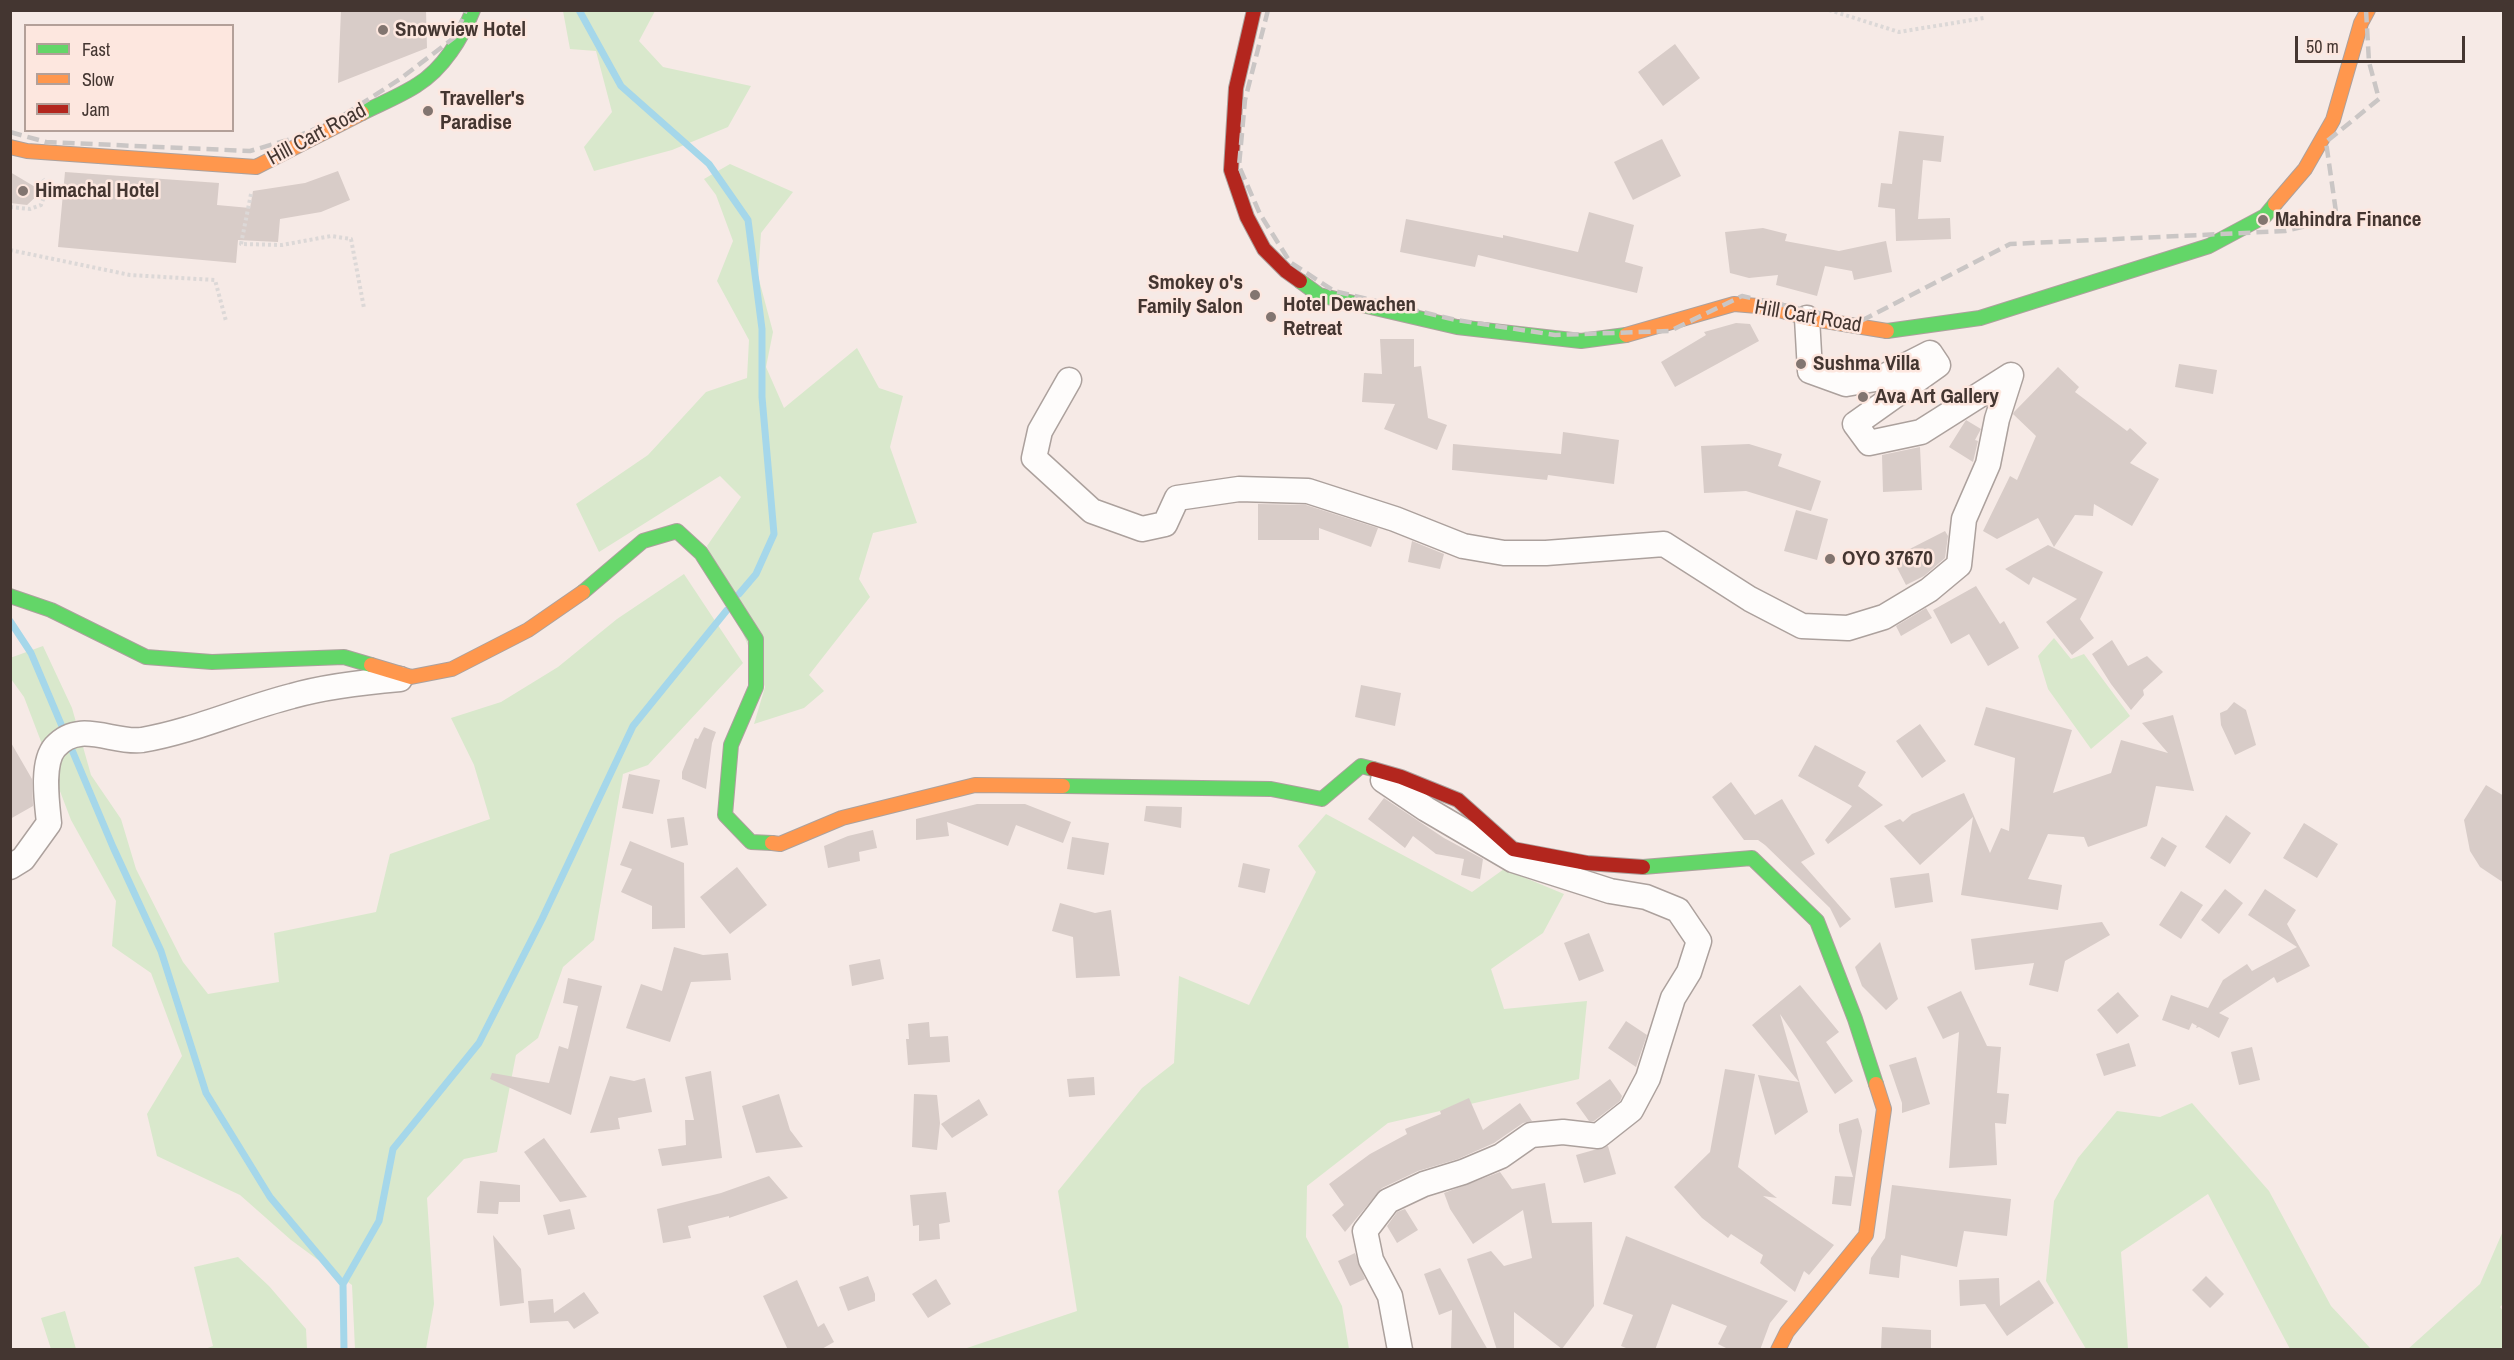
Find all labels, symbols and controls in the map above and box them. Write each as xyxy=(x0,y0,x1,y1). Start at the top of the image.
place label: Snowview Hotel xyxy=(395,17,526,43)
marker: Snowview Hotel xyxy=(376,23,390,37)
legend xyxy=(24,24,234,132)
scale bar xyxy=(2298,24,2468,62)
text: 50 m xyxy=(2306,34,2339,59)
text: Fast xyxy=(82,37,110,62)
text: Slow xyxy=(82,67,114,92)
place label: Traveller's Paradise xyxy=(440,86,525,136)
text: Jam xyxy=(82,97,110,122)
street label: Hill Cart Road xyxy=(263,98,371,172)
marker: Traveller's Paradise xyxy=(421,104,435,118)
place label: Himachal Hotel xyxy=(35,178,159,204)
marker: Himachal Hotel xyxy=(16,184,30,198)
place label: Mahindra Finance xyxy=(2275,207,2421,233)
marker: Mahindra Finance xyxy=(2256,213,2270,227)
place label: Smokey o's Family Salon xyxy=(1138,270,1243,320)
marker: Smokey o's Family Salon xyxy=(1248,288,1262,302)
place label: Hotel Dewachen Retreat xyxy=(1283,292,1416,342)
street label: Hill Cart Road xyxy=(1753,295,1863,339)
marker: Hotel Dewachen Retreat xyxy=(1264,310,1278,324)
place label: Sushma Villa xyxy=(1813,351,1920,377)
marker: Sushma Villa xyxy=(1794,357,1808,371)
place label: Ava Art Gallery xyxy=(1875,384,1999,410)
marker: Ava Art Gallery xyxy=(1856,390,1870,404)
place label: OYO 37670 xyxy=(1842,546,1933,572)
marker: OYO 37670 xyxy=(1823,552,1837,566)

